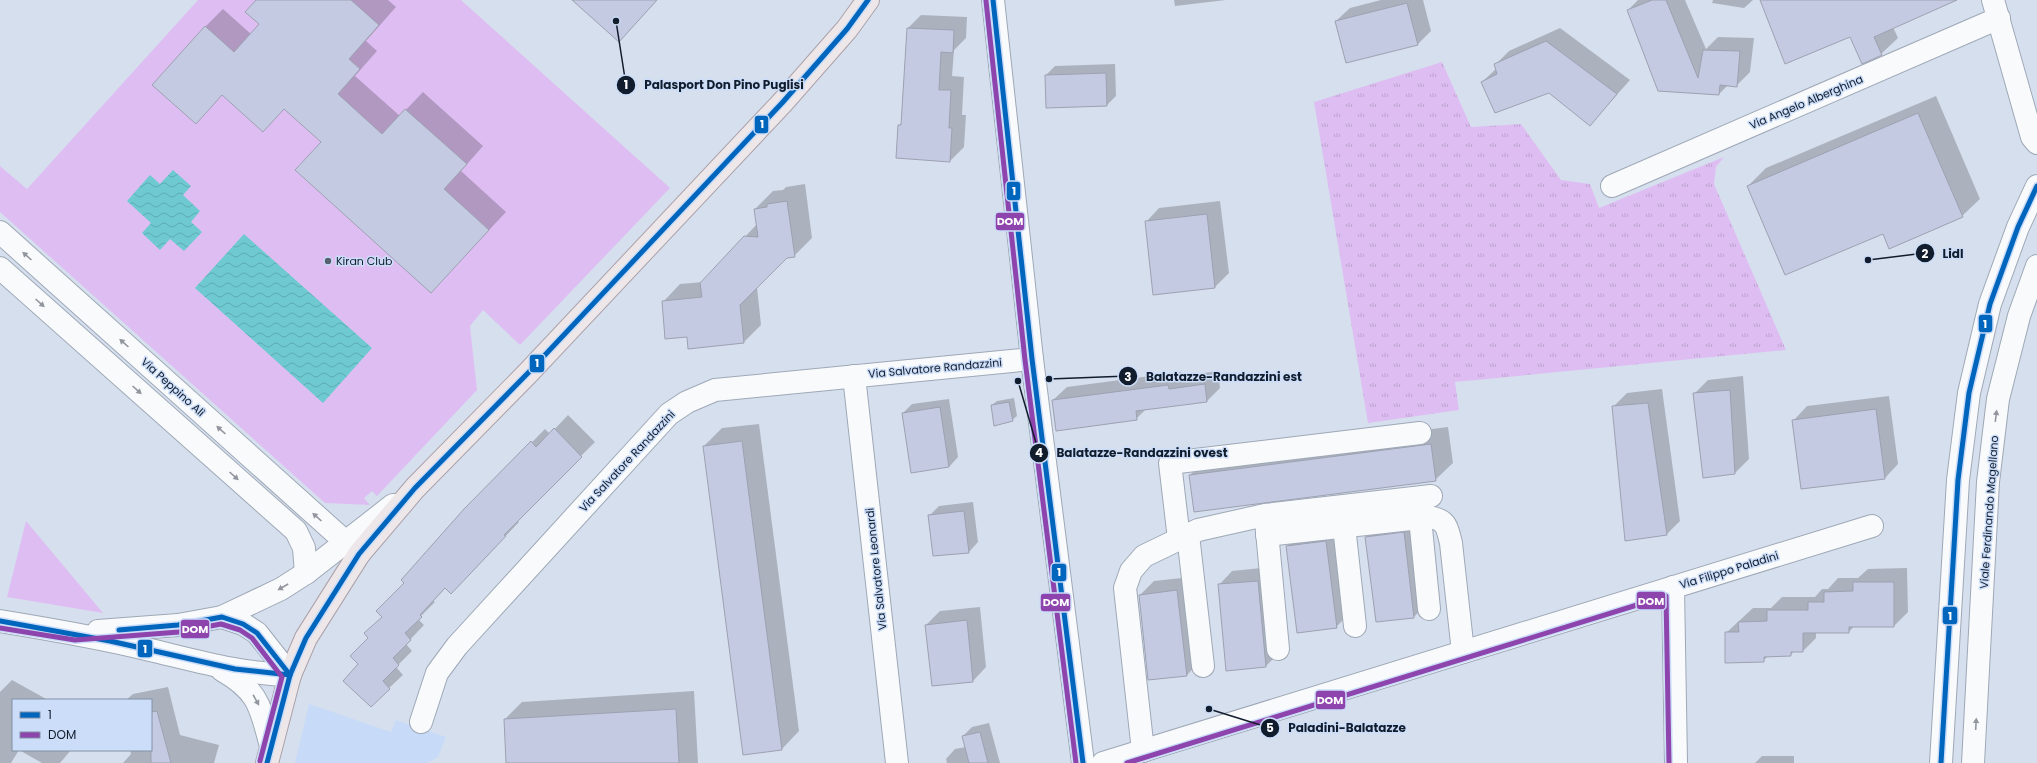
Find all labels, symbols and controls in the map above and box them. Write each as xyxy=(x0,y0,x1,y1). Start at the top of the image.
street label: Via Angelo Alberghina xyxy=(1747,71,1865,133)
callout: Palasport Don Pino Puglisi xyxy=(616,73,812,97)
text: 1 xyxy=(624,76,628,93)
text: Palasport Don Pino Puglisi xyxy=(644,76,804,93)
line badge: 1 xyxy=(754,115,769,134)
text: 1 xyxy=(760,116,764,132)
line badge: 1 xyxy=(1006,181,1021,201)
text: 1 xyxy=(1012,183,1016,199)
line badge: DOM xyxy=(995,212,1025,231)
text: DOM xyxy=(997,213,1023,229)
callout: Lidl xyxy=(1915,241,1972,265)
text: 2 xyxy=(1922,245,1929,262)
text: Lidl xyxy=(1943,245,1963,262)
one-way arrow xyxy=(22,251,32,261)
place label: Kiran Club xyxy=(336,253,393,269)
marker: Kiran Club xyxy=(323,256,333,266)
one-way arrow xyxy=(35,298,44,307)
line badge: 1 xyxy=(1978,314,1993,333)
text: 1 xyxy=(1983,316,1987,332)
one-way arrow xyxy=(119,338,129,347)
street label: Via Peppino Alì xyxy=(138,354,209,420)
line badge: 1 xyxy=(529,354,545,373)
street label: Via Salvatore Randazzini xyxy=(867,354,1003,382)
text: 1 xyxy=(535,355,539,371)
callout: Balatazze-Randazzini est xyxy=(1118,364,1310,388)
text: 3 xyxy=(1124,368,1132,385)
text: Balatazze-Randazzini est xyxy=(1146,368,1302,385)
one-way arrow xyxy=(132,385,142,394)
street label: Via Salvatore Randazzini xyxy=(575,406,679,516)
one-way arrow xyxy=(1993,410,1999,422)
one-way arrow xyxy=(215,425,226,434)
street label: Viale Ferdinando Magellano xyxy=(1976,435,2002,589)
callout: Balatazze-Randazzini ovest xyxy=(1029,441,1236,465)
text: 4 xyxy=(1035,444,1043,461)
text: Balatazze-Randazzini ovest xyxy=(1056,444,1228,461)
one-way arrow xyxy=(229,471,239,481)
street label: Via Salvatore Leonardi xyxy=(862,507,890,631)
one-way arrow xyxy=(312,512,323,521)
street label: Via Filippo Paladini xyxy=(1677,547,1781,593)
line badge: 1 xyxy=(1051,563,1067,582)
text: 1 xyxy=(1057,564,1061,580)
one-way arrow xyxy=(277,584,289,591)
line badge: DOM xyxy=(1636,591,1666,610)
line badge: DOM xyxy=(1040,593,1071,612)
text: DOM xyxy=(1638,593,1664,609)
text: DOM xyxy=(1043,594,1069,610)
line badge: 1 xyxy=(1942,606,1958,625)
text: 1 xyxy=(1948,608,1952,624)
line badge: DOM xyxy=(180,619,210,639)
text: DOM xyxy=(182,621,208,637)
line badge: 1 xyxy=(137,639,153,658)
text: 1 xyxy=(143,641,147,657)
line badge: DOM xyxy=(1315,690,1346,710)
text: DOM xyxy=(1317,692,1343,708)
one-way arrow xyxy=(252,694,259,706)
legend xyxy=(12,699,152,751)
text: 1 xyxy=(48,706,52,723)
callout: Paladini-Balatazze xyxy=(1260,716,1414,740)
one-way arrow xyxy=(1972,718,1979,730)
text: 5 xyxy=(1266,719,1274,736)
text: Paladini-Balatazze xyxy=(1288,719,1406,736)
text: DOM xyxy=(48,726,76,743)

